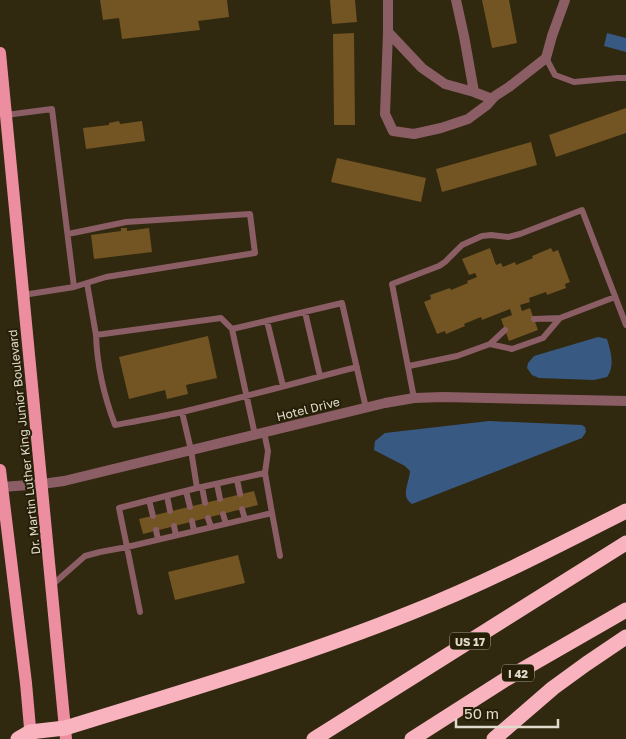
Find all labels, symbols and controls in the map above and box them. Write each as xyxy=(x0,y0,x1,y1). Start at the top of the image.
street label: Dr. Martin Luther King Junior Boulevard xyxy=(5,329,43,555)
street label: Hotel Drive xyxy=(275,394,341,424)
road number: US 17 xyxy=(450,632,490,649)
road number: I 42 xyxy=(502,664,534,681)
scale bar xyxy=(456,696,558,728)
text: 50 m xyxy=(464,704,499,722)

